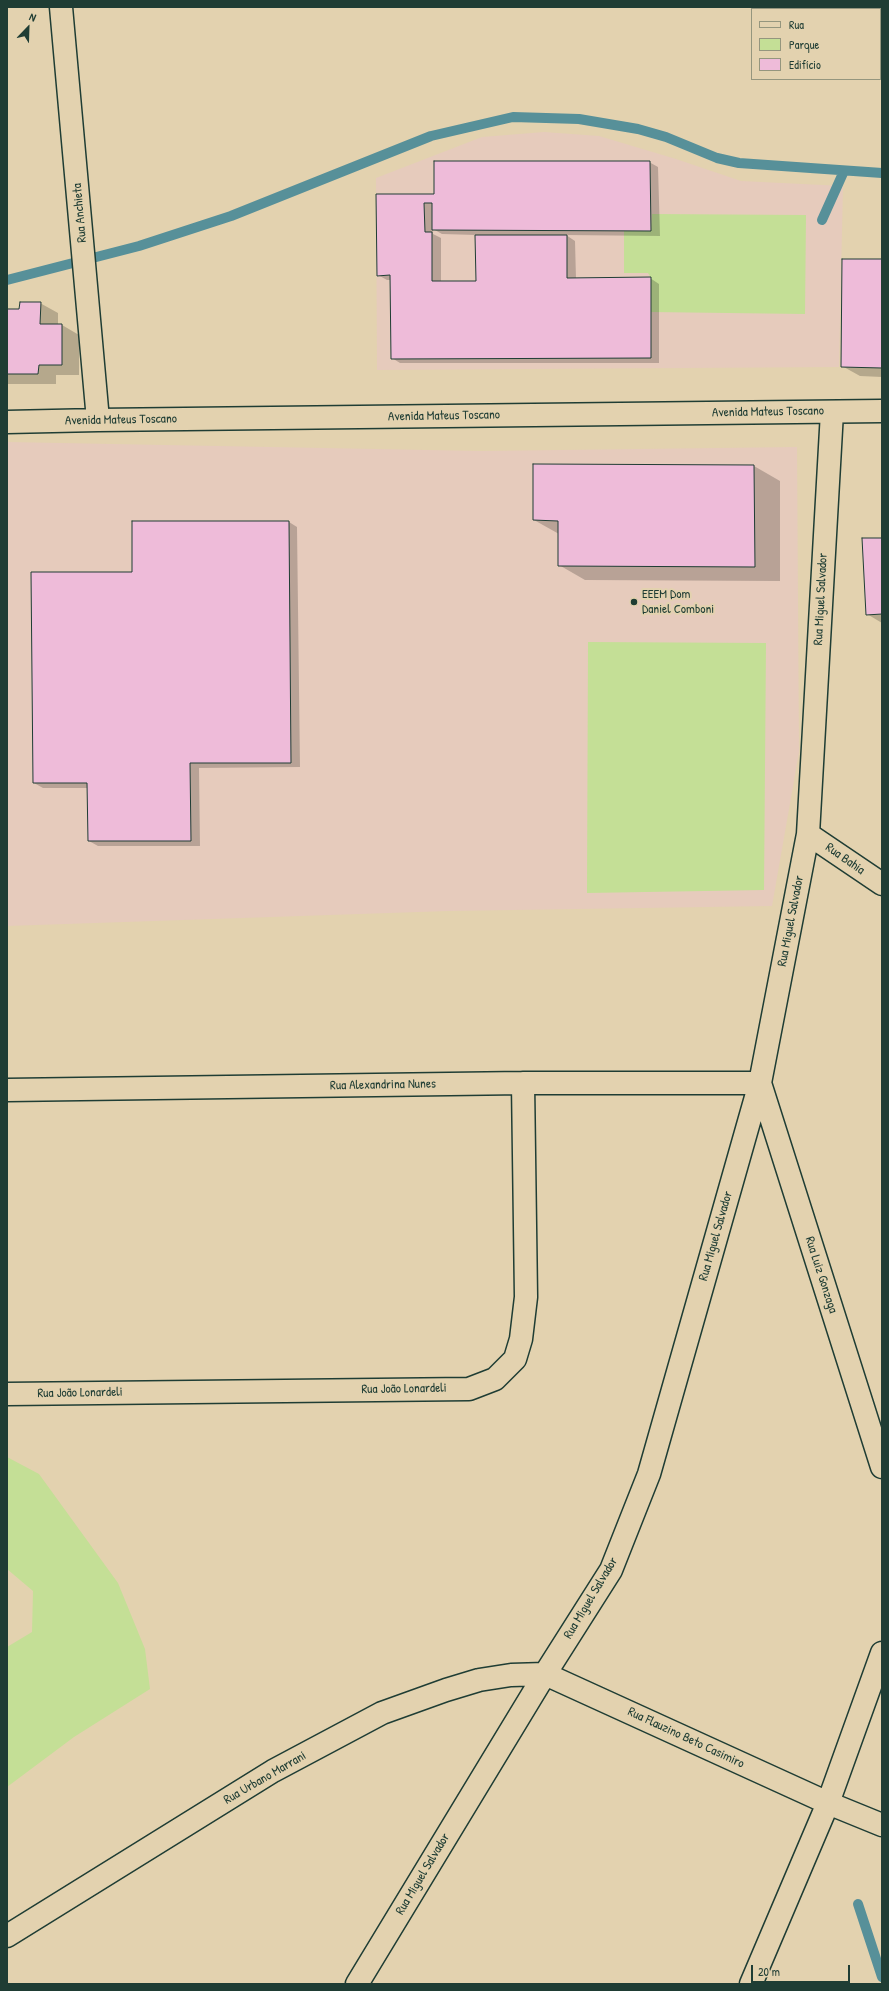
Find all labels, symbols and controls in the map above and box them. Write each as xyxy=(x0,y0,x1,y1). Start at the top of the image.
north arrow xyxy=(8,8,48,48)
legend xyxy=(751,8,881,80)
text: N xyxy=(27,9,38,25)
text: Rua xyxy=(789,16,804,33)
text: Parque xyxy=(789,36,819,53)
text: Edifício xyxy=(789,56,821,73)
street label: Rua Anchieta xyxy=(70,183,90,243)
street label: Avenida Mateus Toscano xyxy=(712,403,824,421)
street label: Avenida Mateus Toscano xyxy=(388,407,500,425)
street label: Avenida Mateus Toscano xyxy=(65,411,177,429)
street label: Rua Miguel Salvador xyxy=(811,552,831,646)
place label: EEEM Dom Daniel Comboni xyxy=(642,587,714,618)
marker: EEEM Dom Daniel Comboni xyxy=(629,597,639,607)
street label: Rua Bahia xyxy=(822,840,868,878)
street label: Rua Miguel Salvador xyxy=(775,874,807,968)
street label: Rua Alexandrina Nunes xyxy=(330,1076,436,1094)
street label: Rua Miguel Salvador xyxy=(696,1189,736,1283)
street label: Rua Luiz Gonzaga xyxy=(801,1235,841,1315)
street label: Rua João Lonardeli xyxy=(361,1380,447,1398)
street label: Rua João Lonardeli xyxy=(37,1384,123,1402)
street label: Rua Miguel Salvador xyxy=(560,1554,622,1642)
street label: Rua Flauzino Beto Casimiro xyxy=(625,1704,747,1772)
street label: Rua Urbano Marrani xyxy=(221,1748,309,1808)
street label: Rua Miguel Salvador xyxy=(392,1830,454,1918)
scale bar xyxy=(753,1957,852,1983)
text: 20 m xyxy=(758,1963,780,1980)

